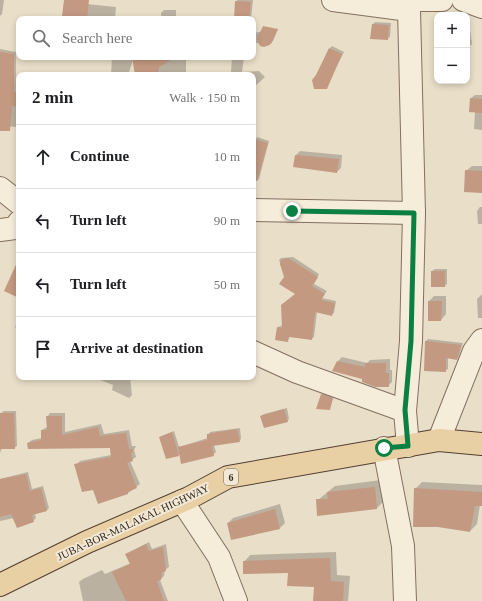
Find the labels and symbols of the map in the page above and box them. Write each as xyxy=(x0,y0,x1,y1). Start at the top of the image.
route end xyxy=(283,202,301,220)
route start xyxy=(375,439,393,457)
road number: 6 xyxy=(224,469,238,485)
street label: JUBA-BOR-MALAKAL HIGHWAY xyxy=(55,481,211,563)

